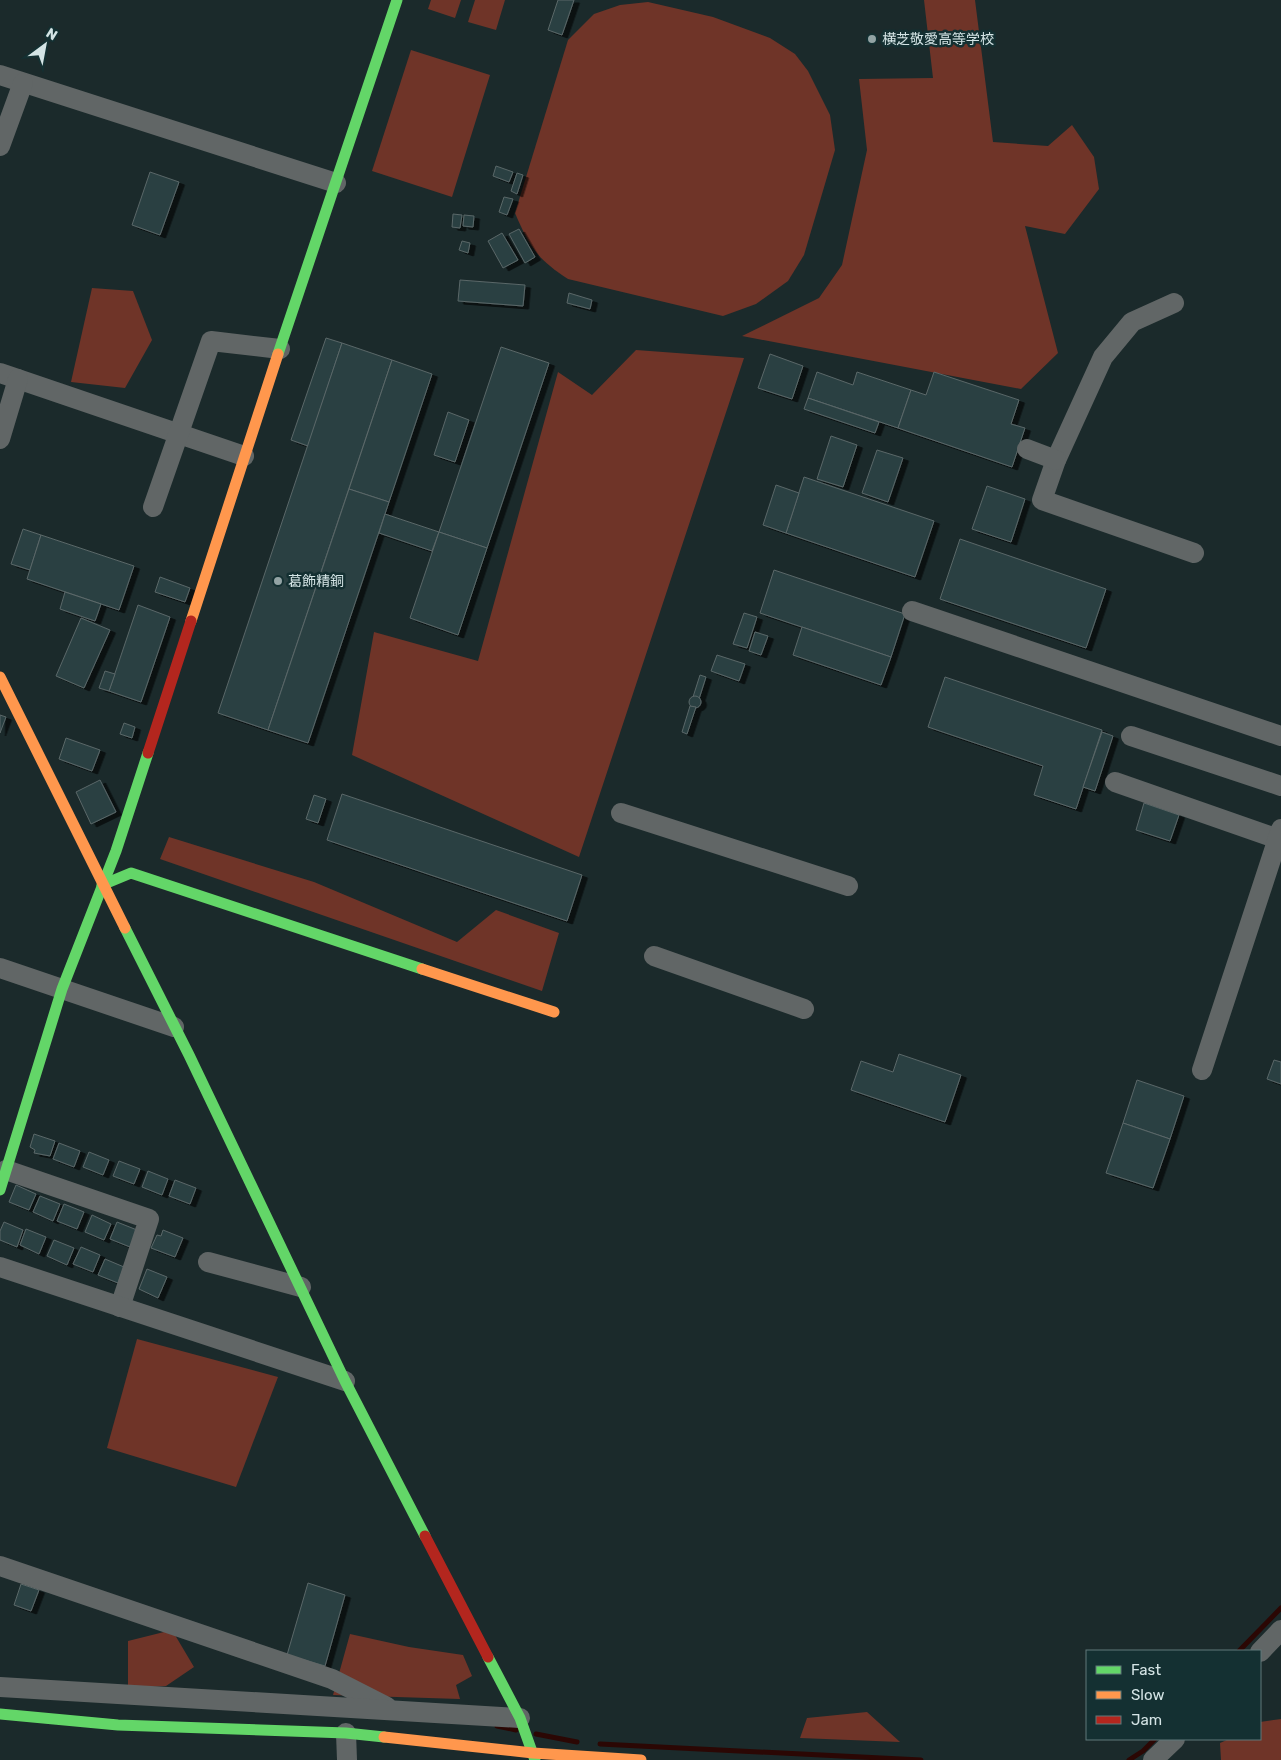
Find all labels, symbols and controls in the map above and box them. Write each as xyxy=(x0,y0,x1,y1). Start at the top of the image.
north arrow xyxy=(20,20,70,70)
text: N xyxy=(43,25,60,44)
place label: 横芝敬愛高等学校 xyxy=(882,31,994,48)
marker: 横芝敬愛高等学校 xyxy=(866,33,878,45)
place label: 葛飾精銅 xyxy=(288,573,344,590)
marker: 葛飾精銅 xyxy=(272,575,284,587)
legend xyxy=(1086,1650,1261,1740)
text: Fast xyxy=(1131,1661,1161,1679)
text: Slow xyxy=(1131,1686,1164,1704)
text: Jam xyxy=(1131,1711,1162,1729)

